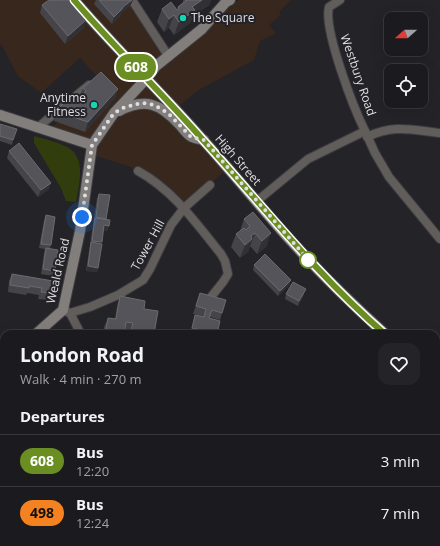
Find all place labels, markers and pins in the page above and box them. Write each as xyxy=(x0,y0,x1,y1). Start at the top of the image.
place label: The Square xyxy=(191,9,255,26)
marker: The Square xyxy=(178,13,188,23)
place label: Anytime Fitness xyxy=(40,89,86,120)
marker: Anytime Fitness xyxy=(89,100,99,110)
unlabelled marker xyxy=(299,251,317,269)

